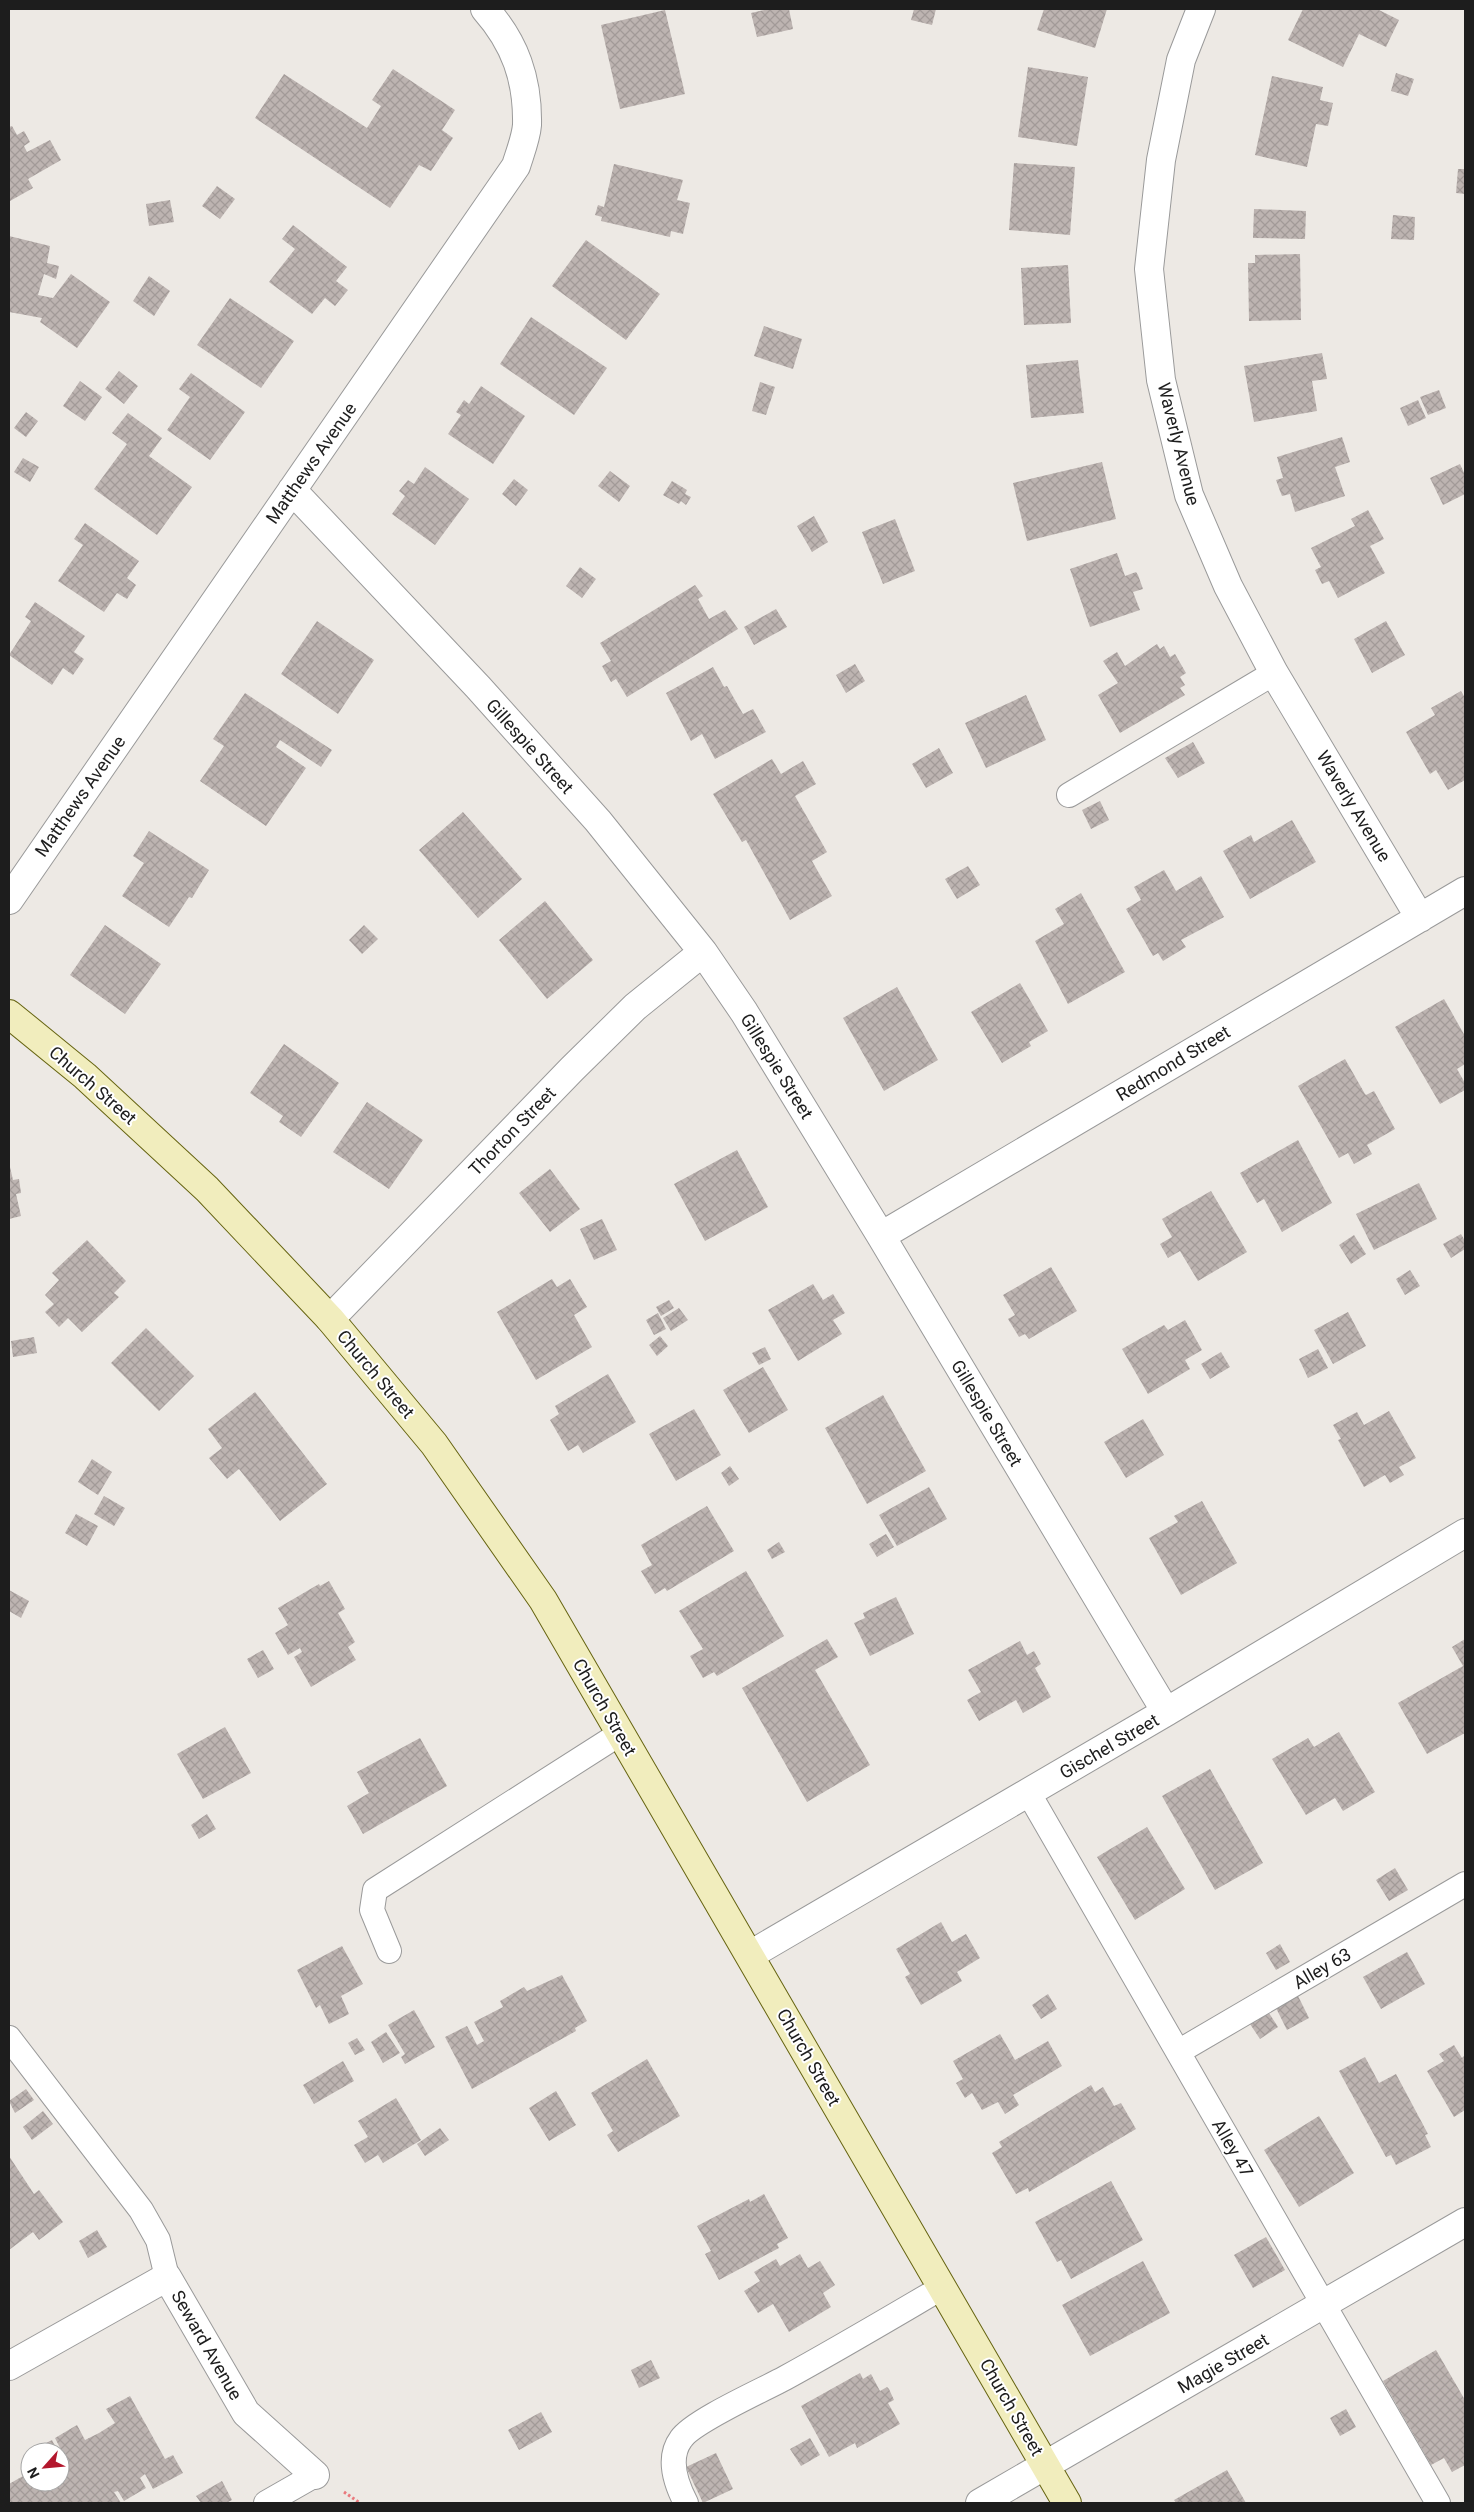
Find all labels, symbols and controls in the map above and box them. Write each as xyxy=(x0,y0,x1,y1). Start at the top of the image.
street label: Waverly Avenue xyxy=(1154,380,1204,508)
street label: Matthews Avenue xyxy=(261,398,361,528)
street label: Gillespie Street xyxy=(482,694,578,798)
street label: Matthews Avenue xyxy=(30,731,130,861)
street label: Waverly Avenue xyxy=(1313,747,1395,865)
street label: Gillespie Street xyxy=(736,1009,818,1123)
street label: Redmond Street xyxy=(1112,1021,1234,1105)
street label: Church Street xyxy=(45,1041,141,1129)
street label: Thorton Street xyxy=(464,1082,560,1180)
street label: Church Street xyxy=(333,1326,419,1422)
street label: Gillespie Street xyxy=(947,1356,1027,1470)
street label: Church Street xyxy=(569,1655,641,1759)
street label: Gischel Street xyxy=(1056,1709,1162,1783)
street label: Alley 63 xyxy=(1289,1943,1355,1993)
street label: Church Street xyxy=(773,2005,845,2109)
street label: Alley 47 xyxy=(1208,2115,1258,2181)
street label: Seward Avenue xyxy=(167,2287,247,2403)
street label: Magie Street xyxy=(1174,2328,1272,2397)
street label: Church Street xyxy=(976,2355,1048,2459)
north arrow xyxy=(20,2442,70,2492)
text: N xyxy=(24,2465,43,2481)

